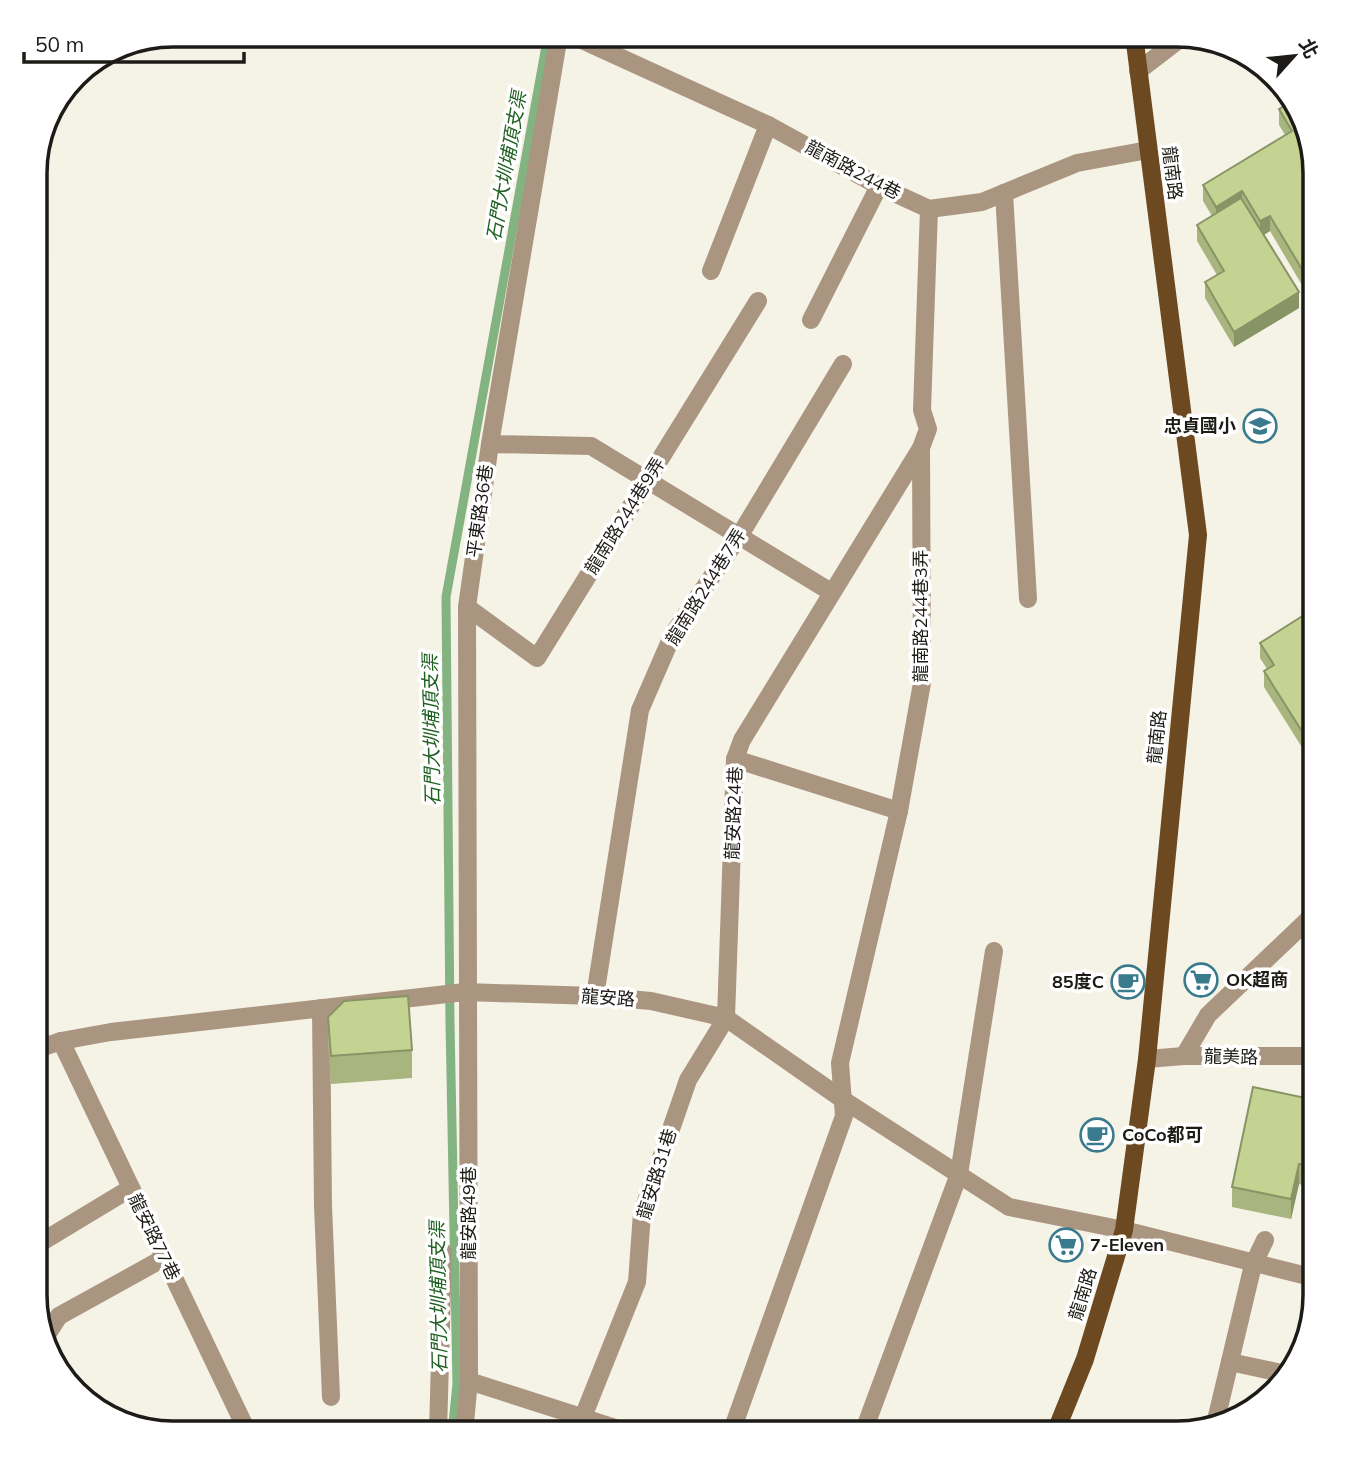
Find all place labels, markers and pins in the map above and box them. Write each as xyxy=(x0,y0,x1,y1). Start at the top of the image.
school or university icon: 忠貞國小 xyxy=(1241,407,1279,445)
place label: 忠貞國小 xyxy=(1164,414,1236,437)
supermarket icon: OK超商 xyxy=(1182,961,1220,999)
cafe icon: 85度C xyxy=(1109,963,1147,1001)
place label: OK超商 xyxy=(1226,968,1288,991)
place label: 85度C xyxy=(1052,970,1104,993)
cafe icon: CoCo都可 xyxy=(1078,1116,1116,1154)
place label: CoCo都可 xyxy=(1122,1123,1203,1146)
supermarket icon: 7-Eleven xyxy=(1047,1226,1085,1264)
place label: 7-Eleven xyxy=(1090,1233,1164,1256)

